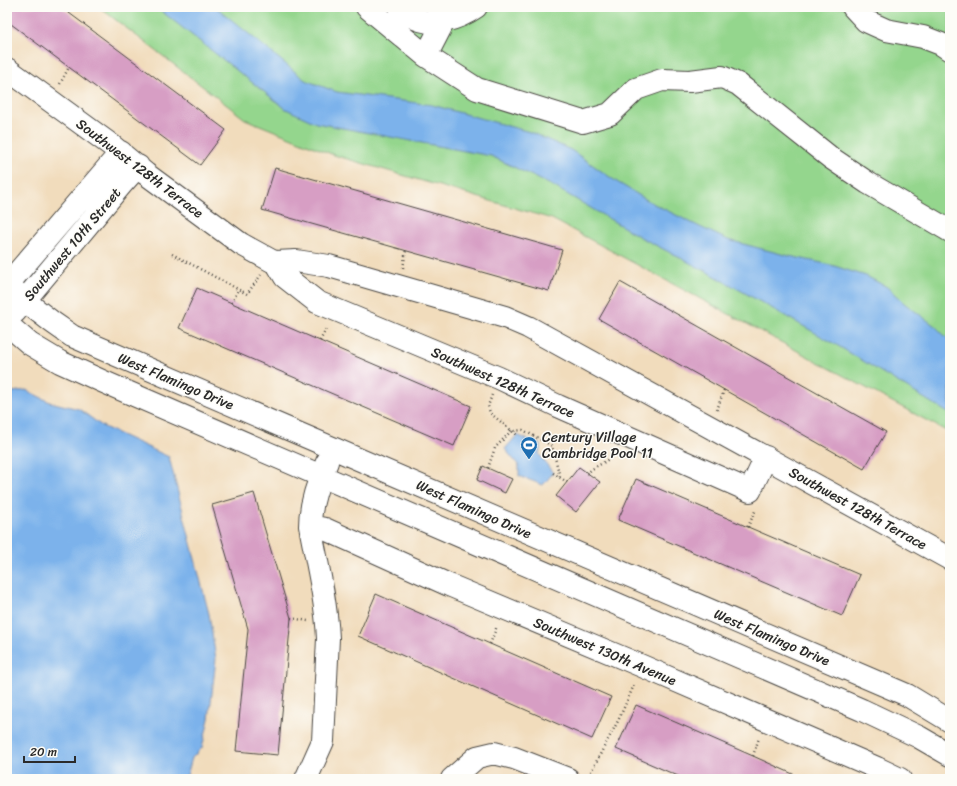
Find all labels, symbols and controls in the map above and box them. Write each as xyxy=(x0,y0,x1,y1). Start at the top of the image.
street label: Southwest 128th Terrace xyxy=(70,112,209,225)
street label: Southwest 10th Street xyxy=(17,182,128,307)
street label: Southwest 128th Terrace xyxy=(427,340,579,425)
street label: West Flamingo Drive xyxy=(114,346,238,417)
place label: Century Village Cambridge Pool 11 xyxy=(542,425,653,466)
sports icon: Century Village Cambridge Pool 11 xyxy=(519,435,539,460)
street label: Southwest 128th Terrace xyxy=(784,460,932,557)
street label: West Flamingo Drive xyxy=(412,473,536,546)
street label: West Flamingo Drive xyxy=(710,602,834,673)
street label: Southwest 130th Avenue xyxy=(529,610,681,693)
scale bar xyxy=(24,738,75,764)
text: 20 m xyxy=(30,741,57,763)

